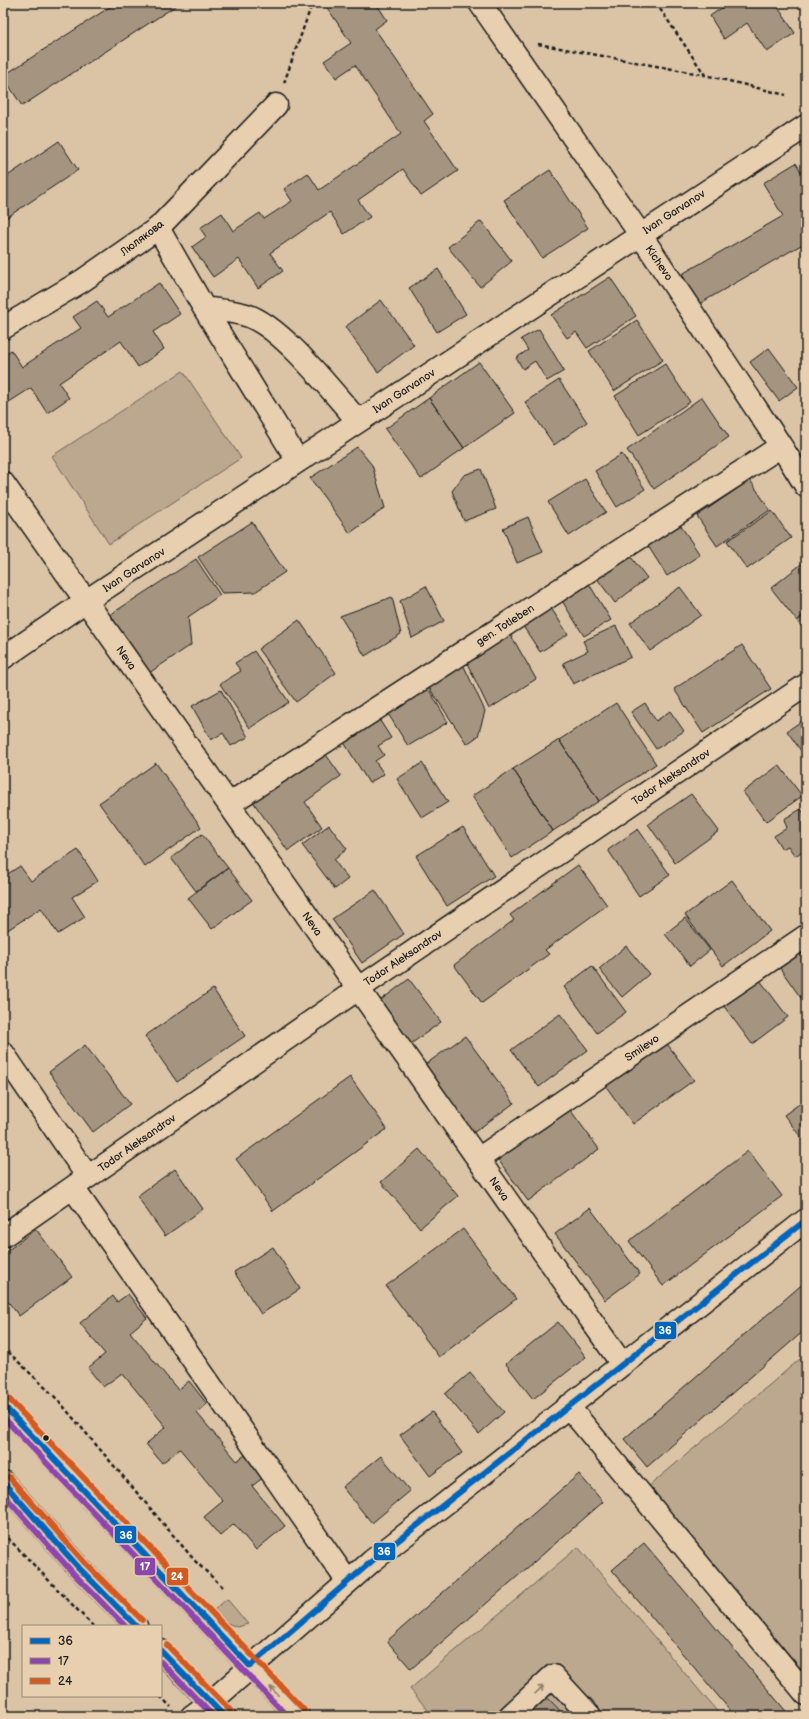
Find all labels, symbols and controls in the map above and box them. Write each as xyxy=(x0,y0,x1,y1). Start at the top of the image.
street label: Ivan Garvanov xyxy=(640,187,708,237)
street label: Люлякова xyxy=(117,217,167,259)
street label: Kichevo xyxy=(643,243,675,283)
street label: Ivan Garvanov xyxy=(370,366,438,416)
street label: Ivan Garvanov xyxy=(100,545,168,595)
street label: gen. Totleben xyxy=(474,601,536,649)
street label: Neva xyxy=(113,644,139,672)
street label: Todor Aleksandrov xyxy=(629,746,713,808)
street label: Neva xyxy=(299,910,325,938)
street label: Todor Aleksandrov xyxy=(361,927,445,989)
street label: Smilevo xyxy=(622,1032,662,1064)
street label: Todor Aleksandrov xyxy=(96,1111,179,1175)
street label: Neva xyxy=(486,1175,512,1203)
line badge: 36 xyxy=(654,1321,677,1340)
text: 36 xyxy=(658,1324,672,1337)
unlabelled marker xyxy=(41,1433,51,1443)
line badge: 36 xyxy=(114,1525,137,1544)
text: 36 xyxy=(119,1529,133,1542)
line badge: 36 xyxy=(373,1542,396,1561)
text: 36 xyxy=(377,1545,391,1558)
line badge: 17 xyxy=(134,1557,156,1576)
text: 17 xyxy=(140,1560,150,1573)
line badge: 24 xyxy=(166,1567,189,1586)
text: 24 xyxy=(171,1570,184,1583)
legend xyxy=(22,1625,162,1697)
text: 36 xyxy=(58,1634,73,1649)
text: 17 xyxy=(58,1654,69,1669)
text: 24 xyxy=(58,1674,73,1689)
one-way arrow xyxy=(534,1685,544,1694)
one-way arrow xyxy=(269,1686,279,1696)

